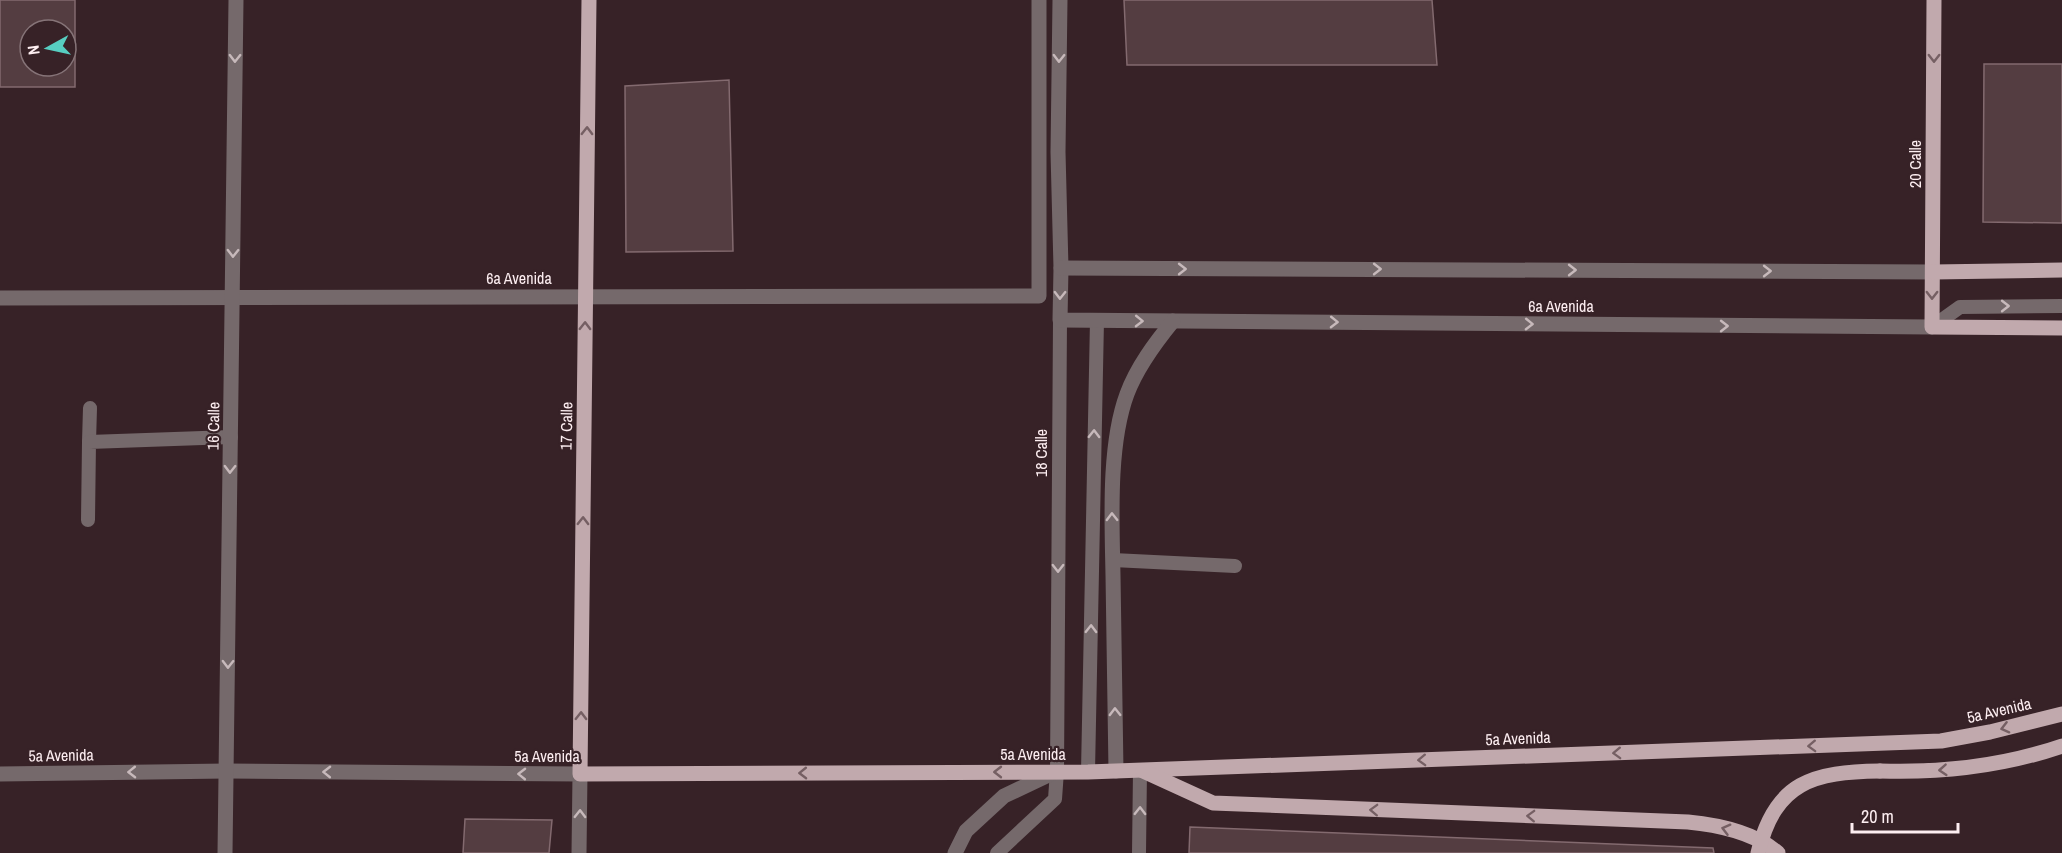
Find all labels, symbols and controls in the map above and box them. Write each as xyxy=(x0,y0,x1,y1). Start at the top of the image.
north arrow xyxy=(18,18,78,78)
text: N xyxy=(22,44,45,56)
one-way arrow xyxy=(229,54,242,63)
one-way arrow xyxy=(1053,54,1065,63)
one-way arrow xyxy=(1928,54,1940,63)
one-way arrow xyxy=(581,126,593,135)
street label: 20 Calle xyxy=(1904,140,1926,188)
one-way arrow xyxy=(227,249,239,258)
one-way arrow xyxy=(1178,263,1187,275)
one-way arrow xyxy=(1373,263,1382,275)
one-way arrow xyxy=(1568,264,1577,276)
one-way arrow xyxy=(1763,265,1772,277)
street label: 6a Avenida xyxy=(486,267,552,289)
one-way arrow xyxy=(1054,291,1067,300)
one-way arrow xyxy=(1926,291,1938,300)
street label: 6a Avenida xyxy=(1528,295,1594,317)
one-way arrow xyxy=(2000,300,2009,312)
one-way arrow xyxy=(1135,315,1144,327)
one-way arrow xyxy=(1330,316,1339,328)
one-way arrow xyxy=(1525,318,1534,330)
one-way arrow xyxy=(1720,320,1729,332)
one-way arrow xyxy=(579,321,591,330)
street label: 16 Calle xyxy=(202,402,224,450)
street label: 17 Calle xyxy=(555,402,577,450)
street label: 18 Calle xyxy=(1030,429,1052,477)
one-way arrow xyxy=(1088,430,1101,439)
one-way arrow xyxy=(224,465,236,474)
one-way arrow xyxy=(1106,513,1118,522)
one-way arrow xyxy=(577,516,589,525)
one-way arrow xyxy=(1052,563,1064,572)
one-way arrow xyxy=(1084,625,1097,634)
one-way arrow xyxy=(222,660,234,669)
street label: 5a Avenida xyxy=(1965,692,2034,728)
one-way arrow xyxy=(1109,708,1121,717)
one-way arrow xyxy=(575,711,587,720)
one-way arrow xyxy=(2001,721,2011,734)
street label: 5a Avenida xyxy=(1485,726,1552,750)
one-way arrow xyxy=(1807,739,1816,752)
street label: 5a Avenida xyxy=(28,743,95,767)
street label: 5a Avenida xyxy=(1000,743,1066,765)
street label: 5a Avenida xyxy=(514,745,580,767)
one-way arrow xyxy=(1612,746,1621,759)
one-way arrow xyxy=(1417,753,1426,766)
one-way arrow xyxy=(1939,763,1948,776)
one-way arrow xyxy=(127,766,136,779)
one-way arrow xyxy=(322,766,331,779)
one-way arrow xyxy=(994,766,1003,778)
one-way arrow xyxy=(799,767,808,779)
one-way arrow xyxy=(517,768,526,780)
scale bar xyxy=(1852,796,1958,834)
one-way arrow xyxy=(1370,803,1379,816)
text: 20 m xyxy=(1861,804,1894,829)
one-way arrow xyxy=(1134,807,1146,816)
one-way arrow xyxy=(573,809,586,818)
one-way arrow xyxy=(1527,810,1536,823)
one-way arrow xyxy=(1721,824,1732,836)

